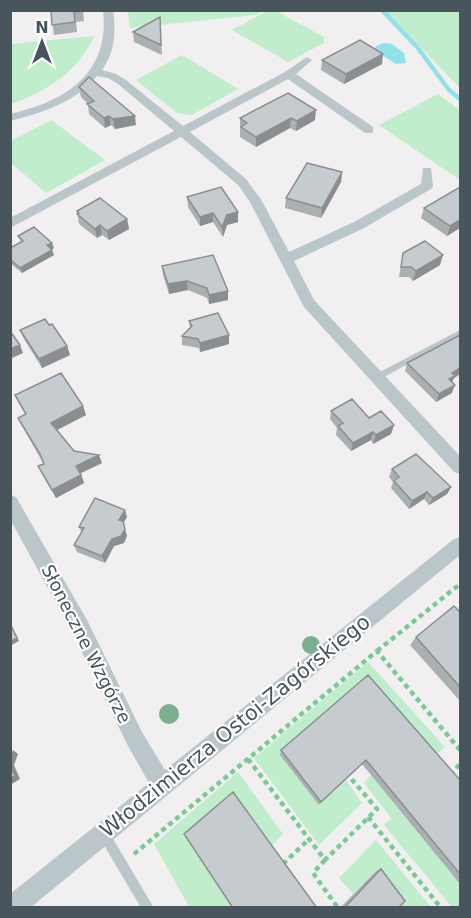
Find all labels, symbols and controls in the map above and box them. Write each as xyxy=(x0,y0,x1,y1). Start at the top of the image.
north arrow xyxy=(12,12,72,72)
text: N xyxy=(35,18,49,37)
street label: Słoneczne Wzgórze xyxy=(37,561,136,727)
street label: Włodzimierza Ostoi-Zagórskiego xyxy=(95,610,375,842)

